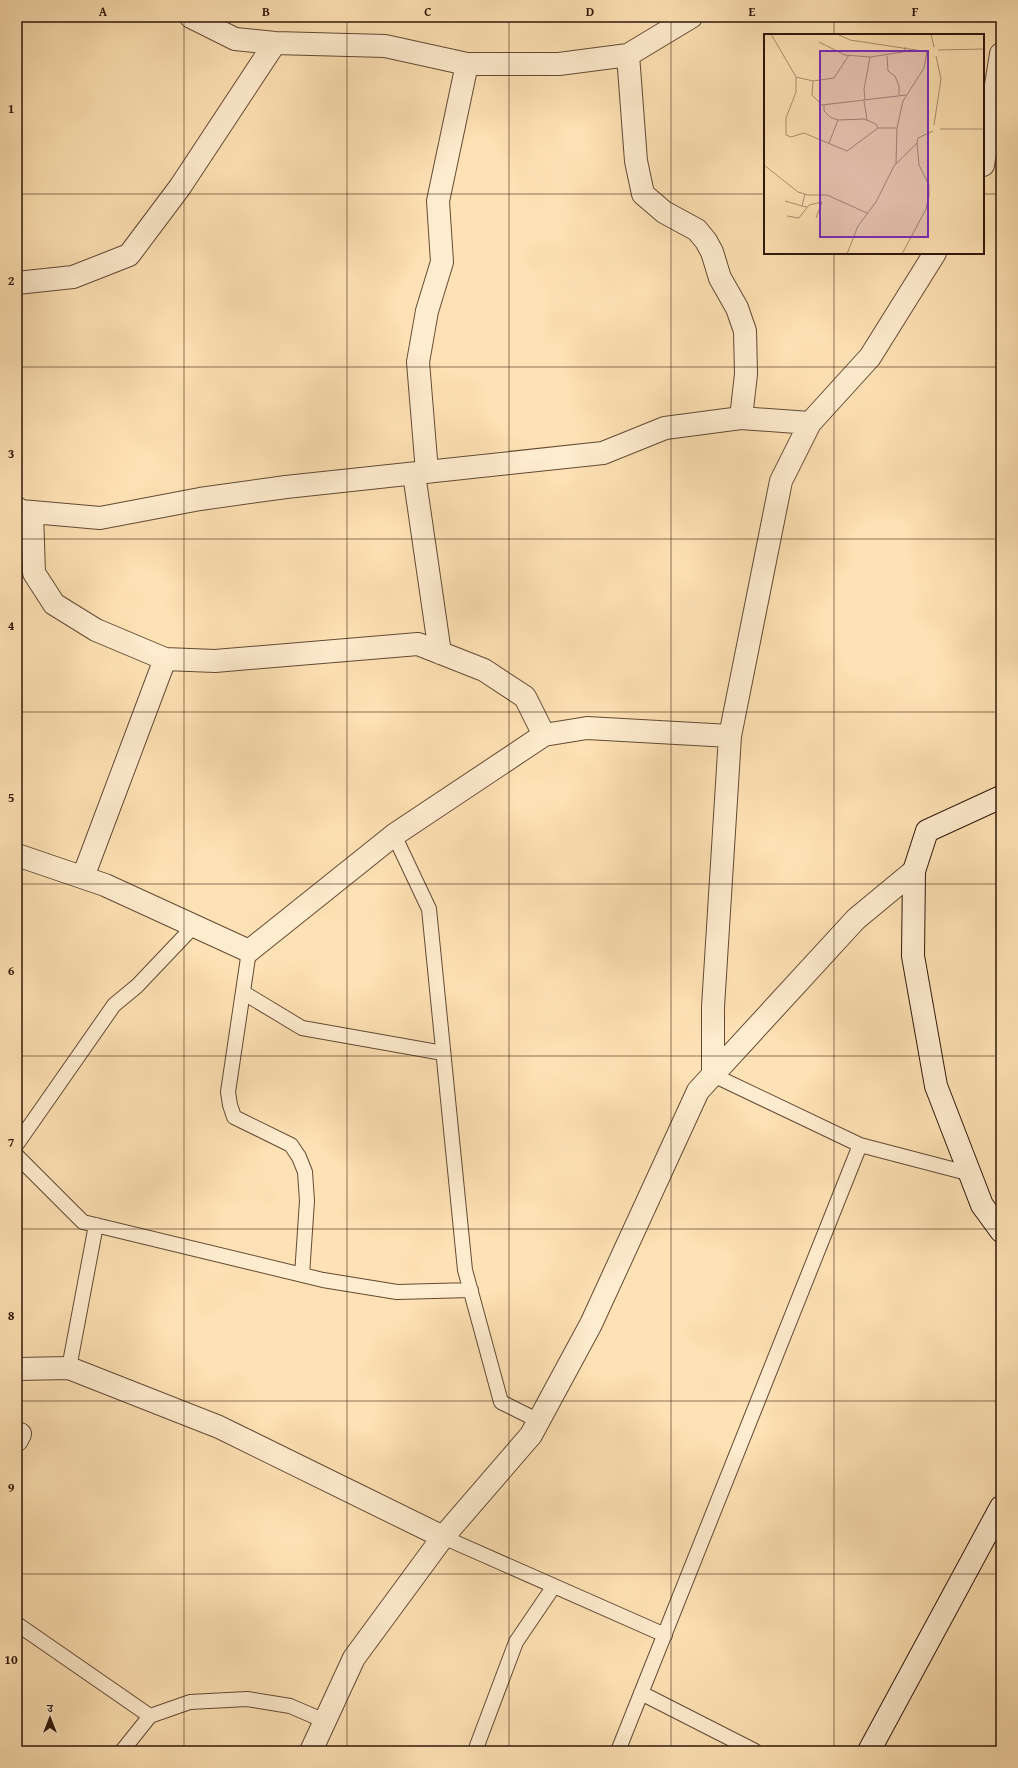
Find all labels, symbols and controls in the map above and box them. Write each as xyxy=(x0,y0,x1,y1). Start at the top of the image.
text: A xyxy=(99,2,108,21)
text: B xyxy=(262,2,270,21)
text: C xyxy=(424,2,432,21)
text: D xyxy=(586,2,594,21)
text: E xyxy=(749,2,756,21)
text: F xyxy=(912,2,919,21)
inset map xyxy=(764,34,984,254)
text: 1 xyxy=(8,99,14,118)
text: 2 xyxy=(8,271,15,290)
text: 3 xyxy=(8,444,14,463)
text: 4 xyxy=(8,616,15,635)
text: 5 xyxy=(8,788,15,807)
text: 6 xyxy=(8,961,15,980)
text: 7 xyxy=(8,1133,15,1152)
text: 8 xyxy=(8,1306,15,1325)
text: 9 xyxy=(8,1478,15,1497)
text: 10 xyxy=(4,1650,18,1669)
north arrow xyxy=(30,1698,70,1738)
text: उ xyxy=(46,1700,54,1716)

